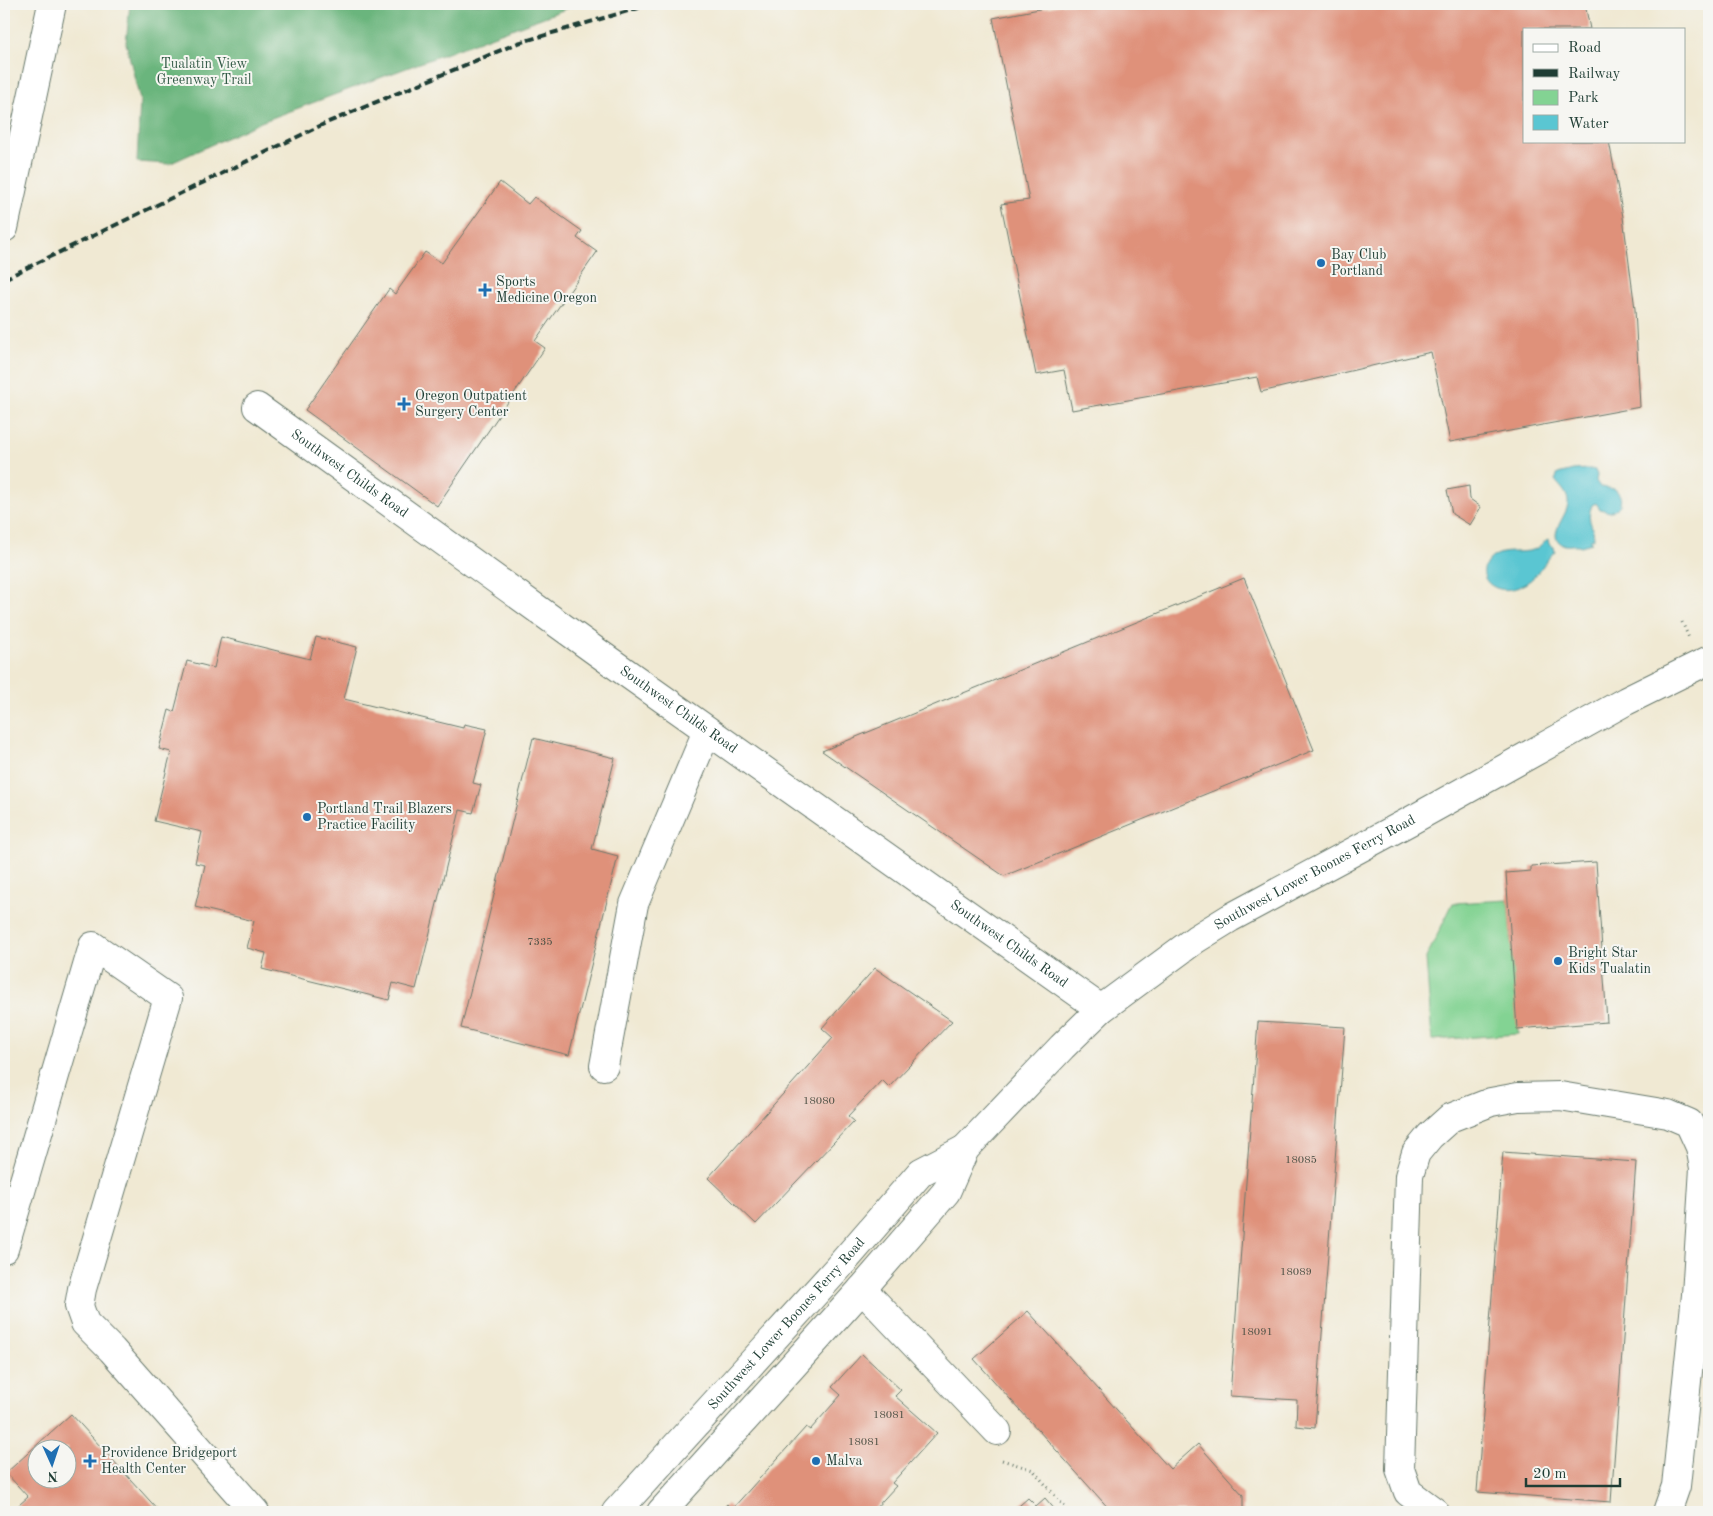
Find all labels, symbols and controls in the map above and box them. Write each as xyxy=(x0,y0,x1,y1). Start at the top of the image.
legend xyxy=(1523,28,1686,142)
text: Road xyxy=(1568,41,1602,56)
park label: Tualatin View Greenway Trail xyxy=(157,57,252,87)
text: Railway xyxy=(1568,67,1621,82)
text: Park xyxy=(1568,91,1599,106)
text: Water xyxy=(1568,117,1609,132)
place label: Bay Club Portland xyxy=(1331,248,1387,278)
marker: Bay Club Portland xyxy=(1315,257,1327,269)
place label: Sports Medicine Oregon xyxy=(496,275,598,305)
marker: Sports Medicine Oregon xyxy=(478,283,492,297)
place label: Oregon Outpatient Surgery Center xyxy=(415,389,527,419)
marker: Oregon Outpatient Surgery Center xyxy=(397,397,411,411)
street label: Southwest Childs Road xyxy=(288,427,411,520)
street label: Southwest Childs Road xyxy=(617,663,740,756)
place label: Portland Trail Blazers Practice Facility xyxy=(317,802,452,832)
marker: Portland Trail Blazers Practice Facility xyxy=(301,811,313,823)
street label: Southwest Lower Boones Ferry Road xyxy=(1212,813,1418,933)
street label: Southwest Childs Road xyxy=(948,898,1070,990)
house number: 7335 xyxy=(527,937,553,948)
place label: Bright Star Kids Tualatin xyxy=(1568,946,1651,976)
marker: Bright Star Kids Tualatin xyxy=(1552,955,1564,967)
house number: 18080 xyxy=(803,1096,835,1107)
house number: 18085 xyxy=(1285,1155,1317,1166)
street label: Southwest Lower Boones Ferry Road xyxy=(706,1235,868,1412)
house number: 18089 xyxy=(1280,1267,1312,1278)
house number: 18091 xyxy=(1241,1327,1273,1338)
house number: 18081 xyxy=(873,1410,905,1421)
house number: 18081 xyxy=(848,1437,880,1448)
north arrow xyxy=(28,1438,78,1488)
place label: Providence Bridgeport Health Center xyxy=(101,1446,237,1476)
marker: Providence Bridgeport Health Center xyxy=(83,1454,97,1468)
place label: Malva xyxy=(826,1454,862,1468)
marker: Malva xyxy=(810,1455,822,1467)
scale bar xyxy=(1526,1456,1619,1488)
text: 20 m xyxy=(1533,1467,1567,1482)
text: N xyxy=(47,1469,58,1483)

